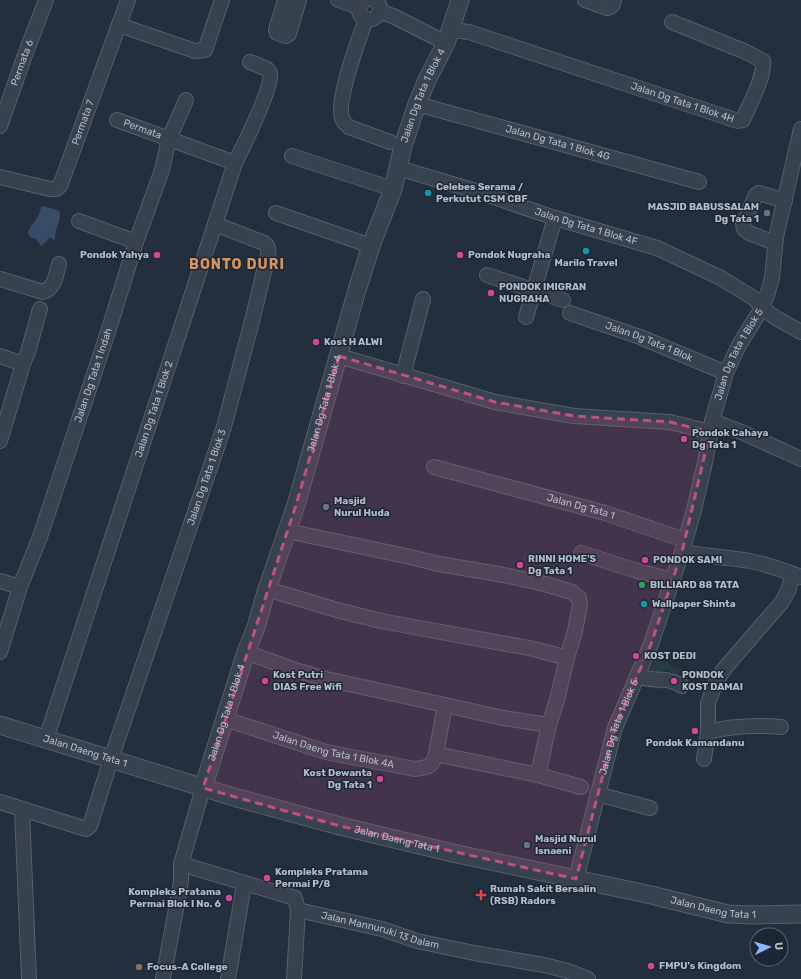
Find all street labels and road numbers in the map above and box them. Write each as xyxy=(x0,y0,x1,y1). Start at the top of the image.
street label: Permata 6 xyxy=(9,38,36,87)
street label: Jalan Dg Tata 1 Blok 4 xyxy=(398,47,448,144)
street label: Jalan Dg Tata 1 Blok 4H xyxy=(629,80,736,125)
street label: Permata 7 xyxy=(69,98,97,147)
street label: Permata xyxy=(122,117,163,142)
street label: Jalan Dg Tata 1 Blok 4G xyxy=(504,123,611,163)
street label: Jalan Dg Tata 1 Blok 4F xyxy=(533,205,639,248)
street label: Jalan Dg Tata 1 Blok 5 xyxy=(712,307,766,402)
street label: Jalan Dg Tata 1 Blok xyxy=(604,320,695,365)
street label: Jalan Dg Tata 1 Indah xyxy=(72,327,115,424)
street label: Jalan Dg Tata 1 Blok 4 xyxy=(305,354,344,454)
street label: Jalan Dg Tata 1 Blok 2 xyxy=(133,359,176,459)
street label: Jalan Dg Tata 1 Blok 3 xyxy=(185,428,229,527)
street label: Jalan Dg Tata 1 xyxy=(545,492,616,522)
street label: Jalan Dg Tata 1 Blok 4 xyxy=(206,663,248,763)
street label: Jalan Dg Tata 1 Blok 5 xyxy=(597,677,641,776)
street label: Jalan Daeng Tata 1 Blok 4A xyxy=(271,729,395,771)
street label: Jalan Daeng Tata 1 xyxy=(42,733,128,770)
street label: Jalan Daeng Tata 1 xyxy=(353,824,440,856)
street label: Jalan Daeng Tata 1 xyxy=(669,894,756,921)
street label: Jalan Mannuruki 13 Dalam xyxy=(320,909,440,952)

